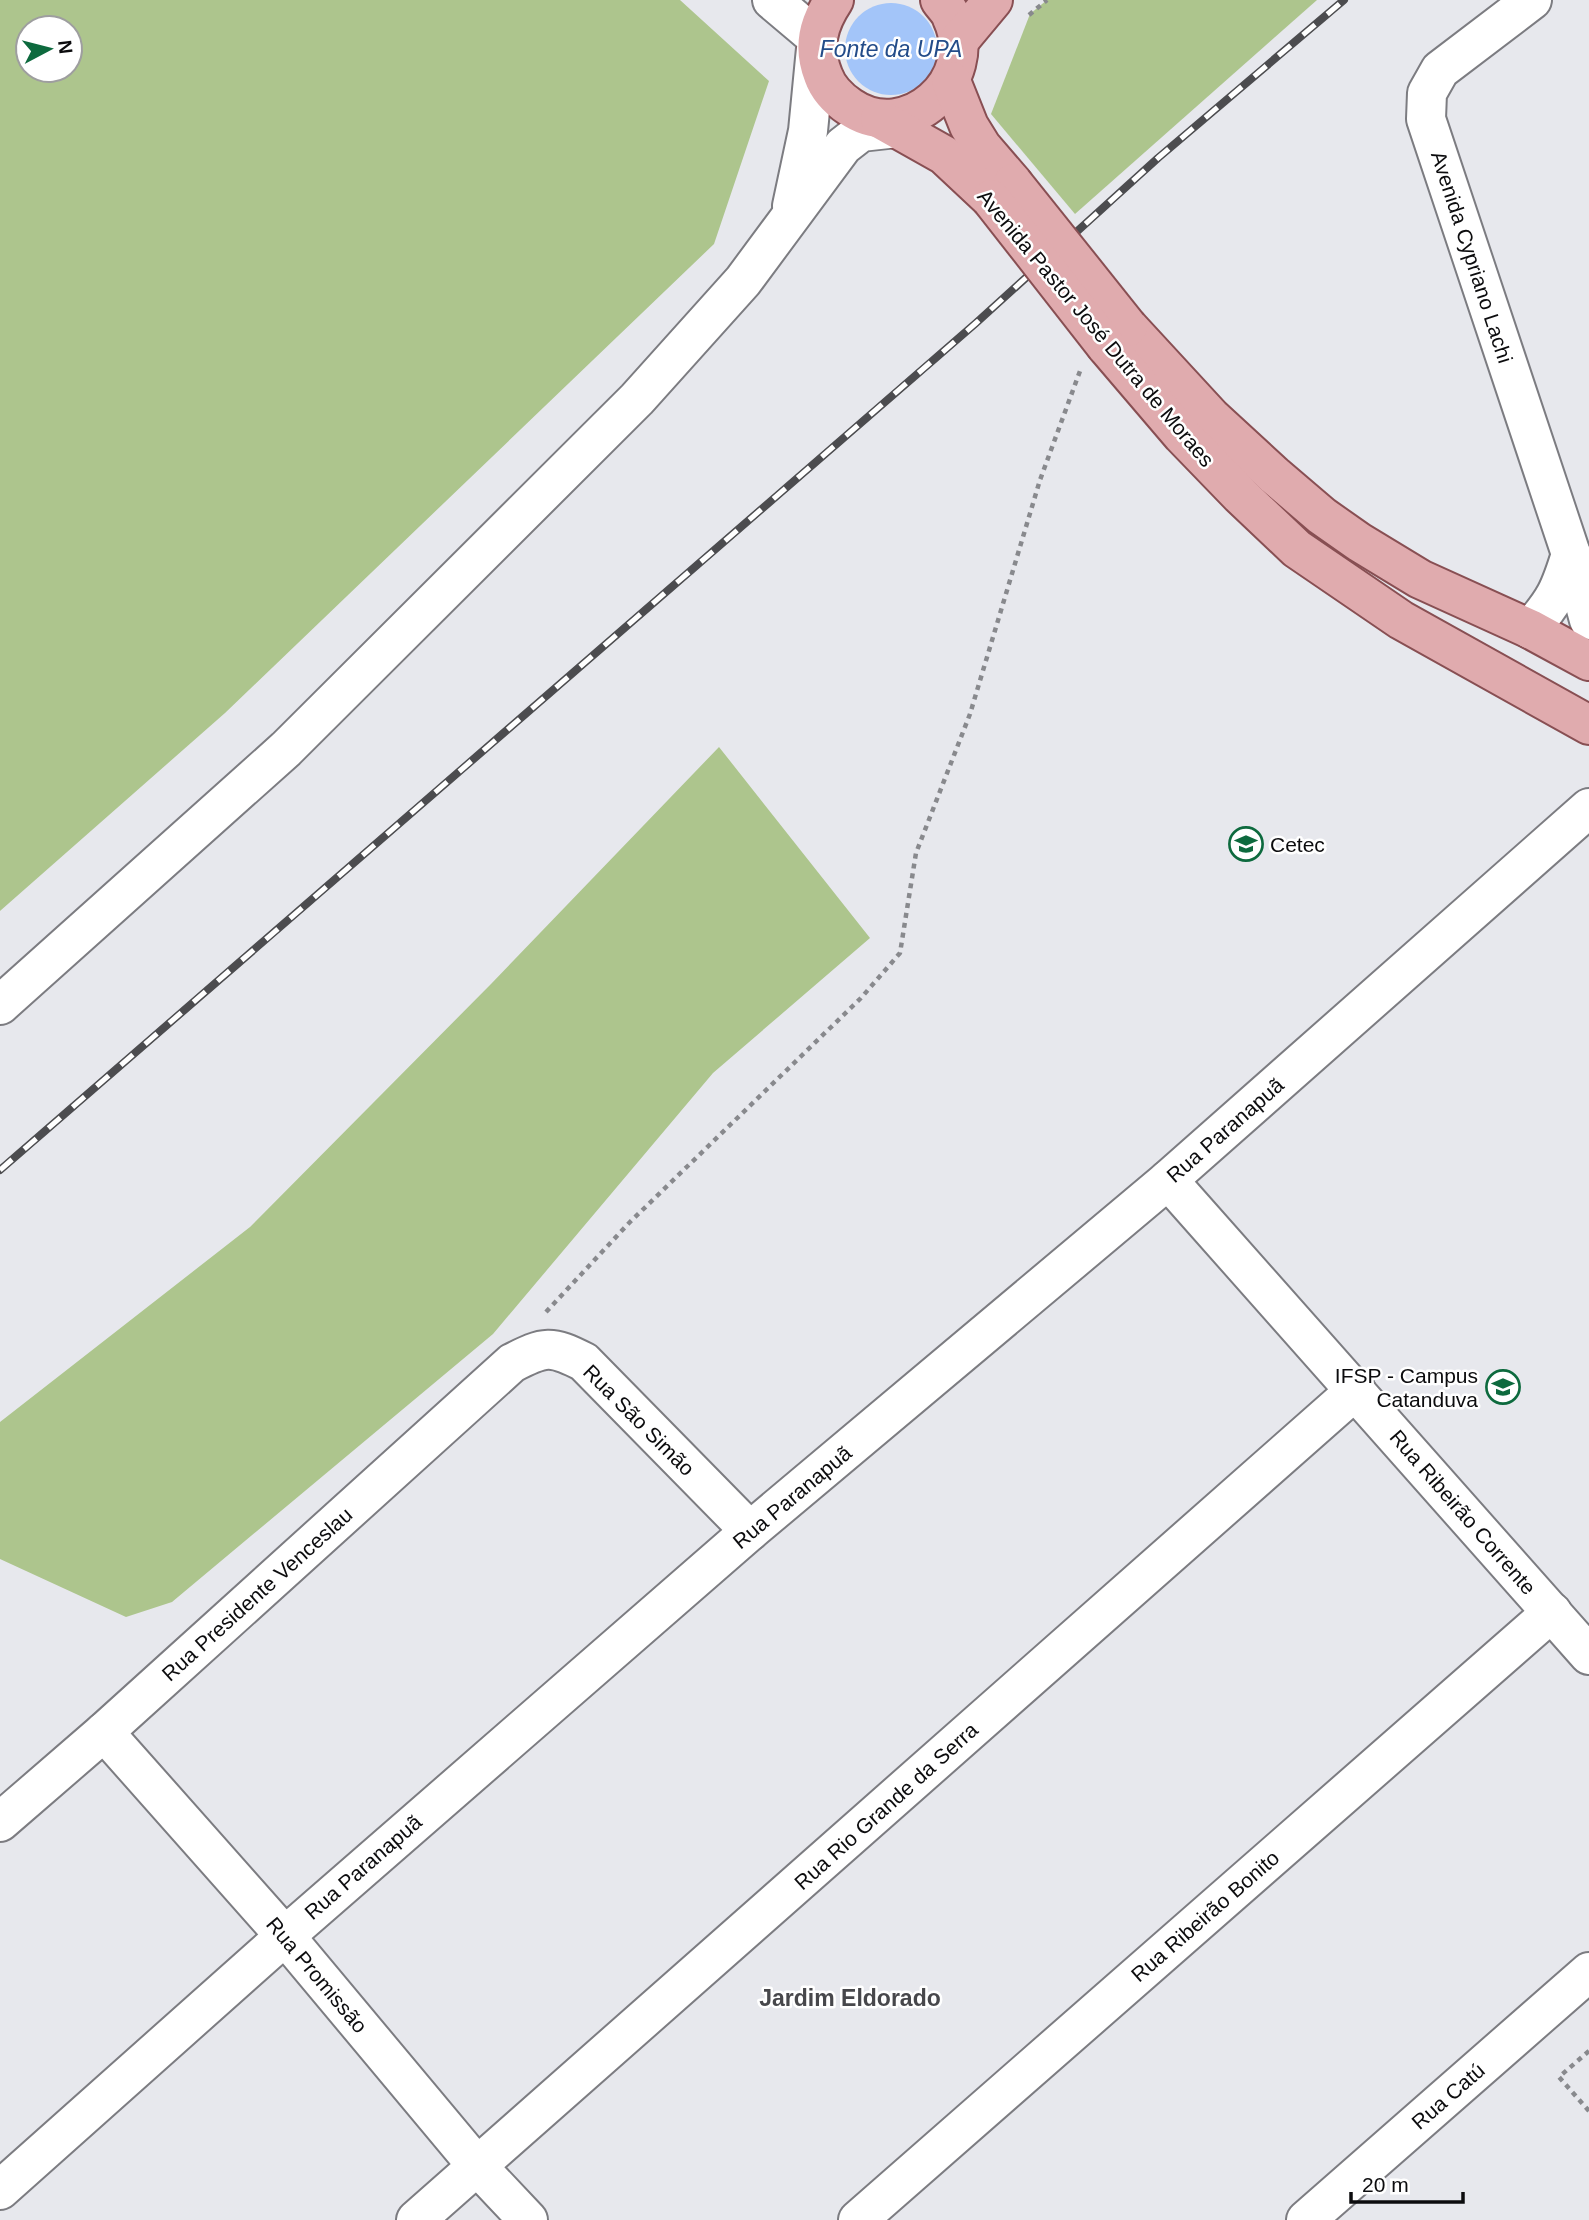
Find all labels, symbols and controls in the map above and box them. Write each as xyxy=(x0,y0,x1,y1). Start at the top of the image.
north arrow xyxy=(14,14,84,84)
water label: Fonte da UPA xyxy=(820,36,962,62)
text: N xyxy=(54,39,77,55)
street label: Avenida Cypriano Lachi xyxy=(1427,148,1517,366)
street label: Avenida Pastor José Dutra de Moraes xyxy=(973,185,1219,471)
school or university icon: Cetec xyxy=(1227,825,1265,863)
place label: Cetec xyxy=(1270,833,1325,856)
street label: Rua Paranapuã xyxy=(1162,1073,1288,1187)
street label: Rua São Simão xyxy=(579,1360,699,1480)
place label: IFSP - Campus Catanduva xyxy=(1335,1364,1478,1411)
school or university icon: IFSP - Campus Catanduva xyxy=(1484,1368,1522,1406)
street label: Rua Ribeirão Corrente xyxy=(1385,1425,1541,1599)
street label: Rua Paranapuã xyxy=(728,1441,856,1553)
street label: Rua Presidente Venceslau xyxy=(157,1503,357,1685)
street label: Rua Rio Grande da Serra xyxy=(790,1718,982,1894)
street label: Rua Paranapuã xyxy=(300,1810,426,1924)
street label: Rua Ribeirão Bonito xyxy=(1127,1846,1283,1986)
street label: Rua Promissão xyxy=(262,1913,372,2037)
district label: Jardim Eldorado xyxy=(759,1985,941,2011)
street label: Rua Catú xyxy=(1407,2058,1489,2134)
scale bar xyxy=(1351,2160,1463,2204)
text: 20 m xyxy=(1362,2173,1409,2196)

